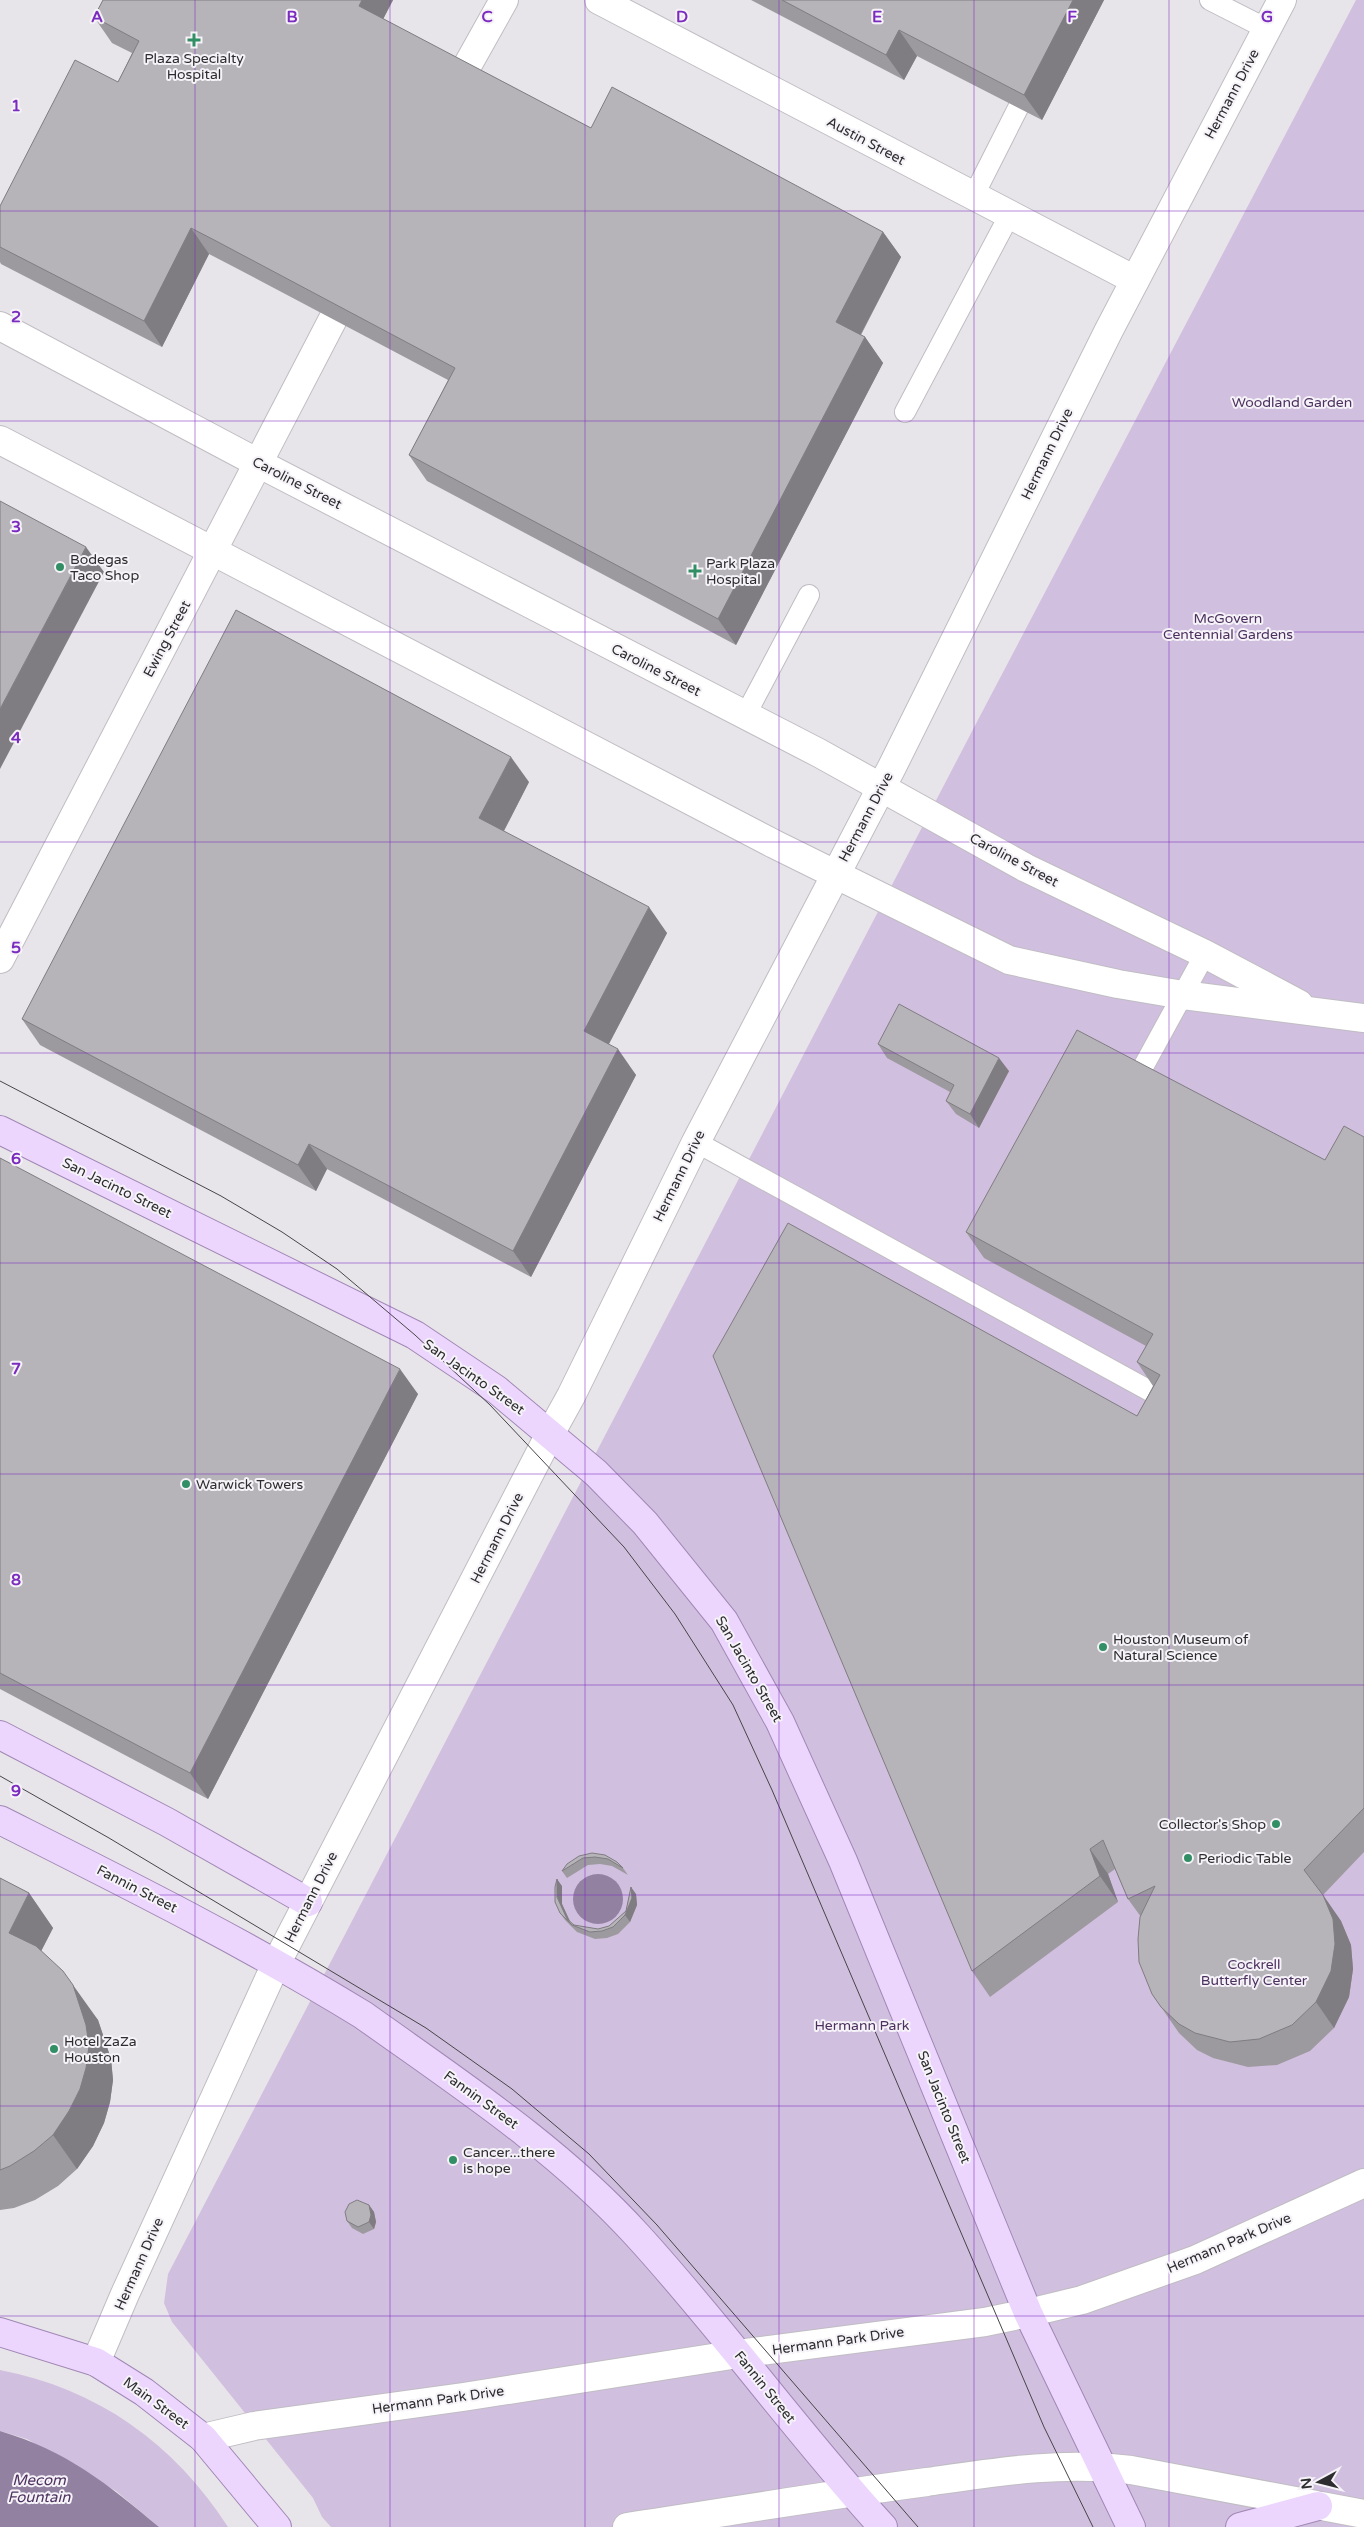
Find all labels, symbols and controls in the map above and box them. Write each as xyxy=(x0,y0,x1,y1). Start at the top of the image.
text: A xyxy=(91,7,103,27)
text: B xyxy=(286,7,298,27)
text: C xyxy=(481,7,493,27)
text: D xyxy=(676,7,688,27)
text: E xyxy=(872,7,882,27)
text: F xyxy=(1067,7,1077,27)
text: G xyxy=(1261,7,1273,27)
marker: Plaza Specialty Hospital xyxy=(187,33,201,47)
street label: Hermann Drive xyxy=(1201,46,1263,142)
place label: Plaza Specialty Hospital xyxy=(144,50,244,83)
text: 1 xyxy=(11,96,21,116)
street label: Austin Street xyxy=(824,113,909,169)
text: 2 xyxy=(11,307,21,327)
park label: Woodland Garden xyxy=(1232,394,1352,411)
street label: Hermann Drive xyxy=(1018,405,1076,502)
street label: Caroline Street xyxy=(249,453,345,513)
text: 3 xyxy=(11,517,21,537)
place label: Bodegas Taco Shop xyxy=(70,551,139,584)
place label: Park Plaza Hospital xyxy=(706,555,775,588)
marker: Bodegas Taco Shop xyxy=(54,561,66,573)
marker: Park Plaza Hospital xyxy=(688,564,702,578)
street label: Ewing Street xyxy=(140,597,195,680)
park label: McGovern Centennial Gardens xyxy=(1163,610,1293,643)
street label: Caroline Street xyxy=(608,640,704,700)
text: 4 xyxy=(11,728,21,748)
street label: Hermann Drive xyxy=(835,769,897,865)
street label: Caroline Street xyxy=(967,829,1062,891)
text: 5 xyxy=(11,938,21,958)
street label: Hermann Drive xyxy=(650,1127,708,1224)
text: 6 xyxy=(11,1149,21,1169)
street label: San Jacinto Street xyxy=(59,1154,175,1222)
street label: San Jacinto Street xyxy=(420,1336,528,1419)
text: 7 xyxy=(11,1359,21,1379)
place label: Warwick Towers xyxy=(196,1476,303,1493)
marker: Warwick Towers xyxy=(180,1478,192,1490)
street label: Hermann Drive xyxy=(467,1490,527,1586)
text: 8 xyxy=(11,1570,21,1590)
street label: San Jacinto Street xyxy=(712,1613,787,1726)
place label: Houston Museum of Natural Science xyxy=(1113,1631,1249,1664)
marker: Houston Museum of Natural Science xyxy=(1097,1641,1109,1653)
text: 9 xyxy=(11,1781,21,1801)
place label: Collector's Shop xyxy=(1159,1816,1266,1833)
marker: Collector's Shop xyxy=(1270,1818,1282,1830)
street label: Hermann Drive xyxy=(281,1849,341,1945)
place label: Periodic Table xyxy=(1198,1850,1292,1867)
marker: Periodic Table xyxy=(1182,1852,1194,1864)
street label: Fannin Street xyxy=(94,1861,181,1917)
park label: Cockrell Butterfly Center xyxy=(1201,1956,1308,1989)
park label: Hermann Park xyxy=(815,2017,910,2034)
place label: Hotel ZaZa Houston xyxy=(64,2033,137,2066)
marker: Hotel ZaZa Houston xyxy=(48,2043,60,2055)
street label: San Jacinto Street xyxy=(914,2048,975,2166)
street label: Fannin Street xyxy=(440,2067,522,2133)
place label: Cancer...there is hope xyxy=(463,2144,555,2177)
marker: Cancer...there is hope xyxy=(447,2154,459,2166)
street label: Hermann Park Drive xyxy=(1164,2209,1294,2277)
street label: Hermann Drive xyxy=(111,2215,167,2313)
street label: Hermann Park Drive xyxy=(771,2323,905,2359)
street label: Fannin Street xyxy=(731,2347,800,2427)
street label: Main Street xyxy=(120,2373,193,2433)
street label: Hermann Park Drive xyxy=(371,2382,505,2418)
north arrow xyxy=(1294,2457,1344,2507)
water label: Mecom Fountain xyxy=(8,2471,71,2506)
text: N xyxy=(1297,2477,1316,2490)

